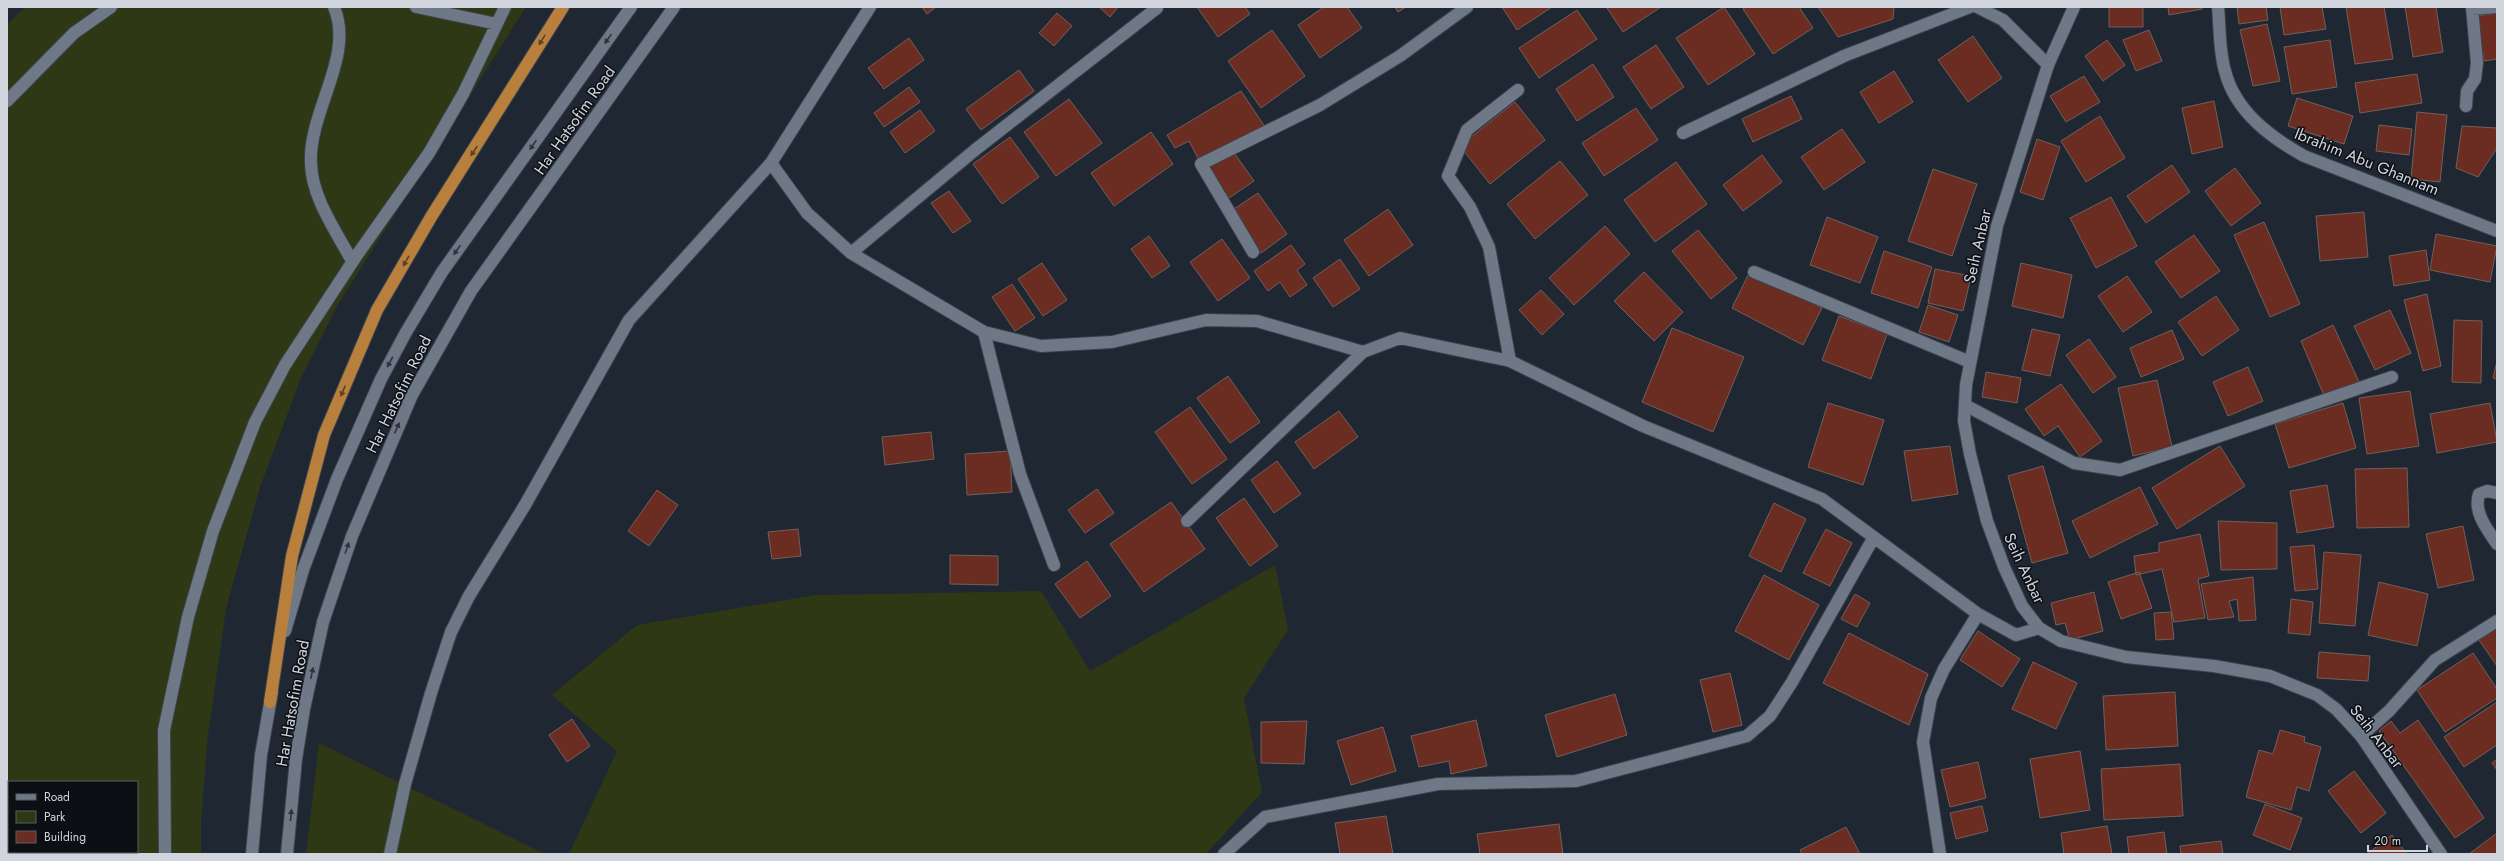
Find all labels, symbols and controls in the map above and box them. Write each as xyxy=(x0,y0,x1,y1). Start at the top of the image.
one-way arrow xyxy=(604,33,612,44)
one-way arrow xyxy=(539,34,546,46)
street label: Har Hatsofim Road xyxy=(528,61,621,179)
street label: Ibrahim Abu Ghannam xyxy=(2291,122,2443,201)
one-way arrow xyxy=(529,139,537,150)
one-way arrow xyxy=(470,146,478,156)
street label: Seih Anbar xyxy=(1958,206,1997,286)
one-way arrow xyxy=(453,245,461,256)
one-way arrow xyxy=(402,255,409,267)
street label: Har Hatsofim Road xyxy=(360,332,437,457)
one-way arrow xyxy=(387,356,394,368)
one-way arrow xyxy=(340,385,346,396)
one-way arrow xyxy=(394,422,400,434)
street label: Seih Anbar xyxy=(1998,529,2051,608)
one-way arrow xyxy=(345,542,351,554)
street label: Har Hatsofim Road xyxy=(270,638,315,768)
one-way arrow xyxy=(309,667,315,679)
street label: Seih Anbar xyxy=(2344,699,2409,774)
legend xyxy=(8,781,138,853)
text: Road xyxy=(44,788,70,806)
text: Park xyxy=(44,808,66,826)
one-way arrow xyxy=(287,809,294,821)
scale bar xyxy=(2368,827,2427,853)
text: Building xyxy=(44,828,86,846)
text: 20 m xyxy=(2374,832,2401,850)

